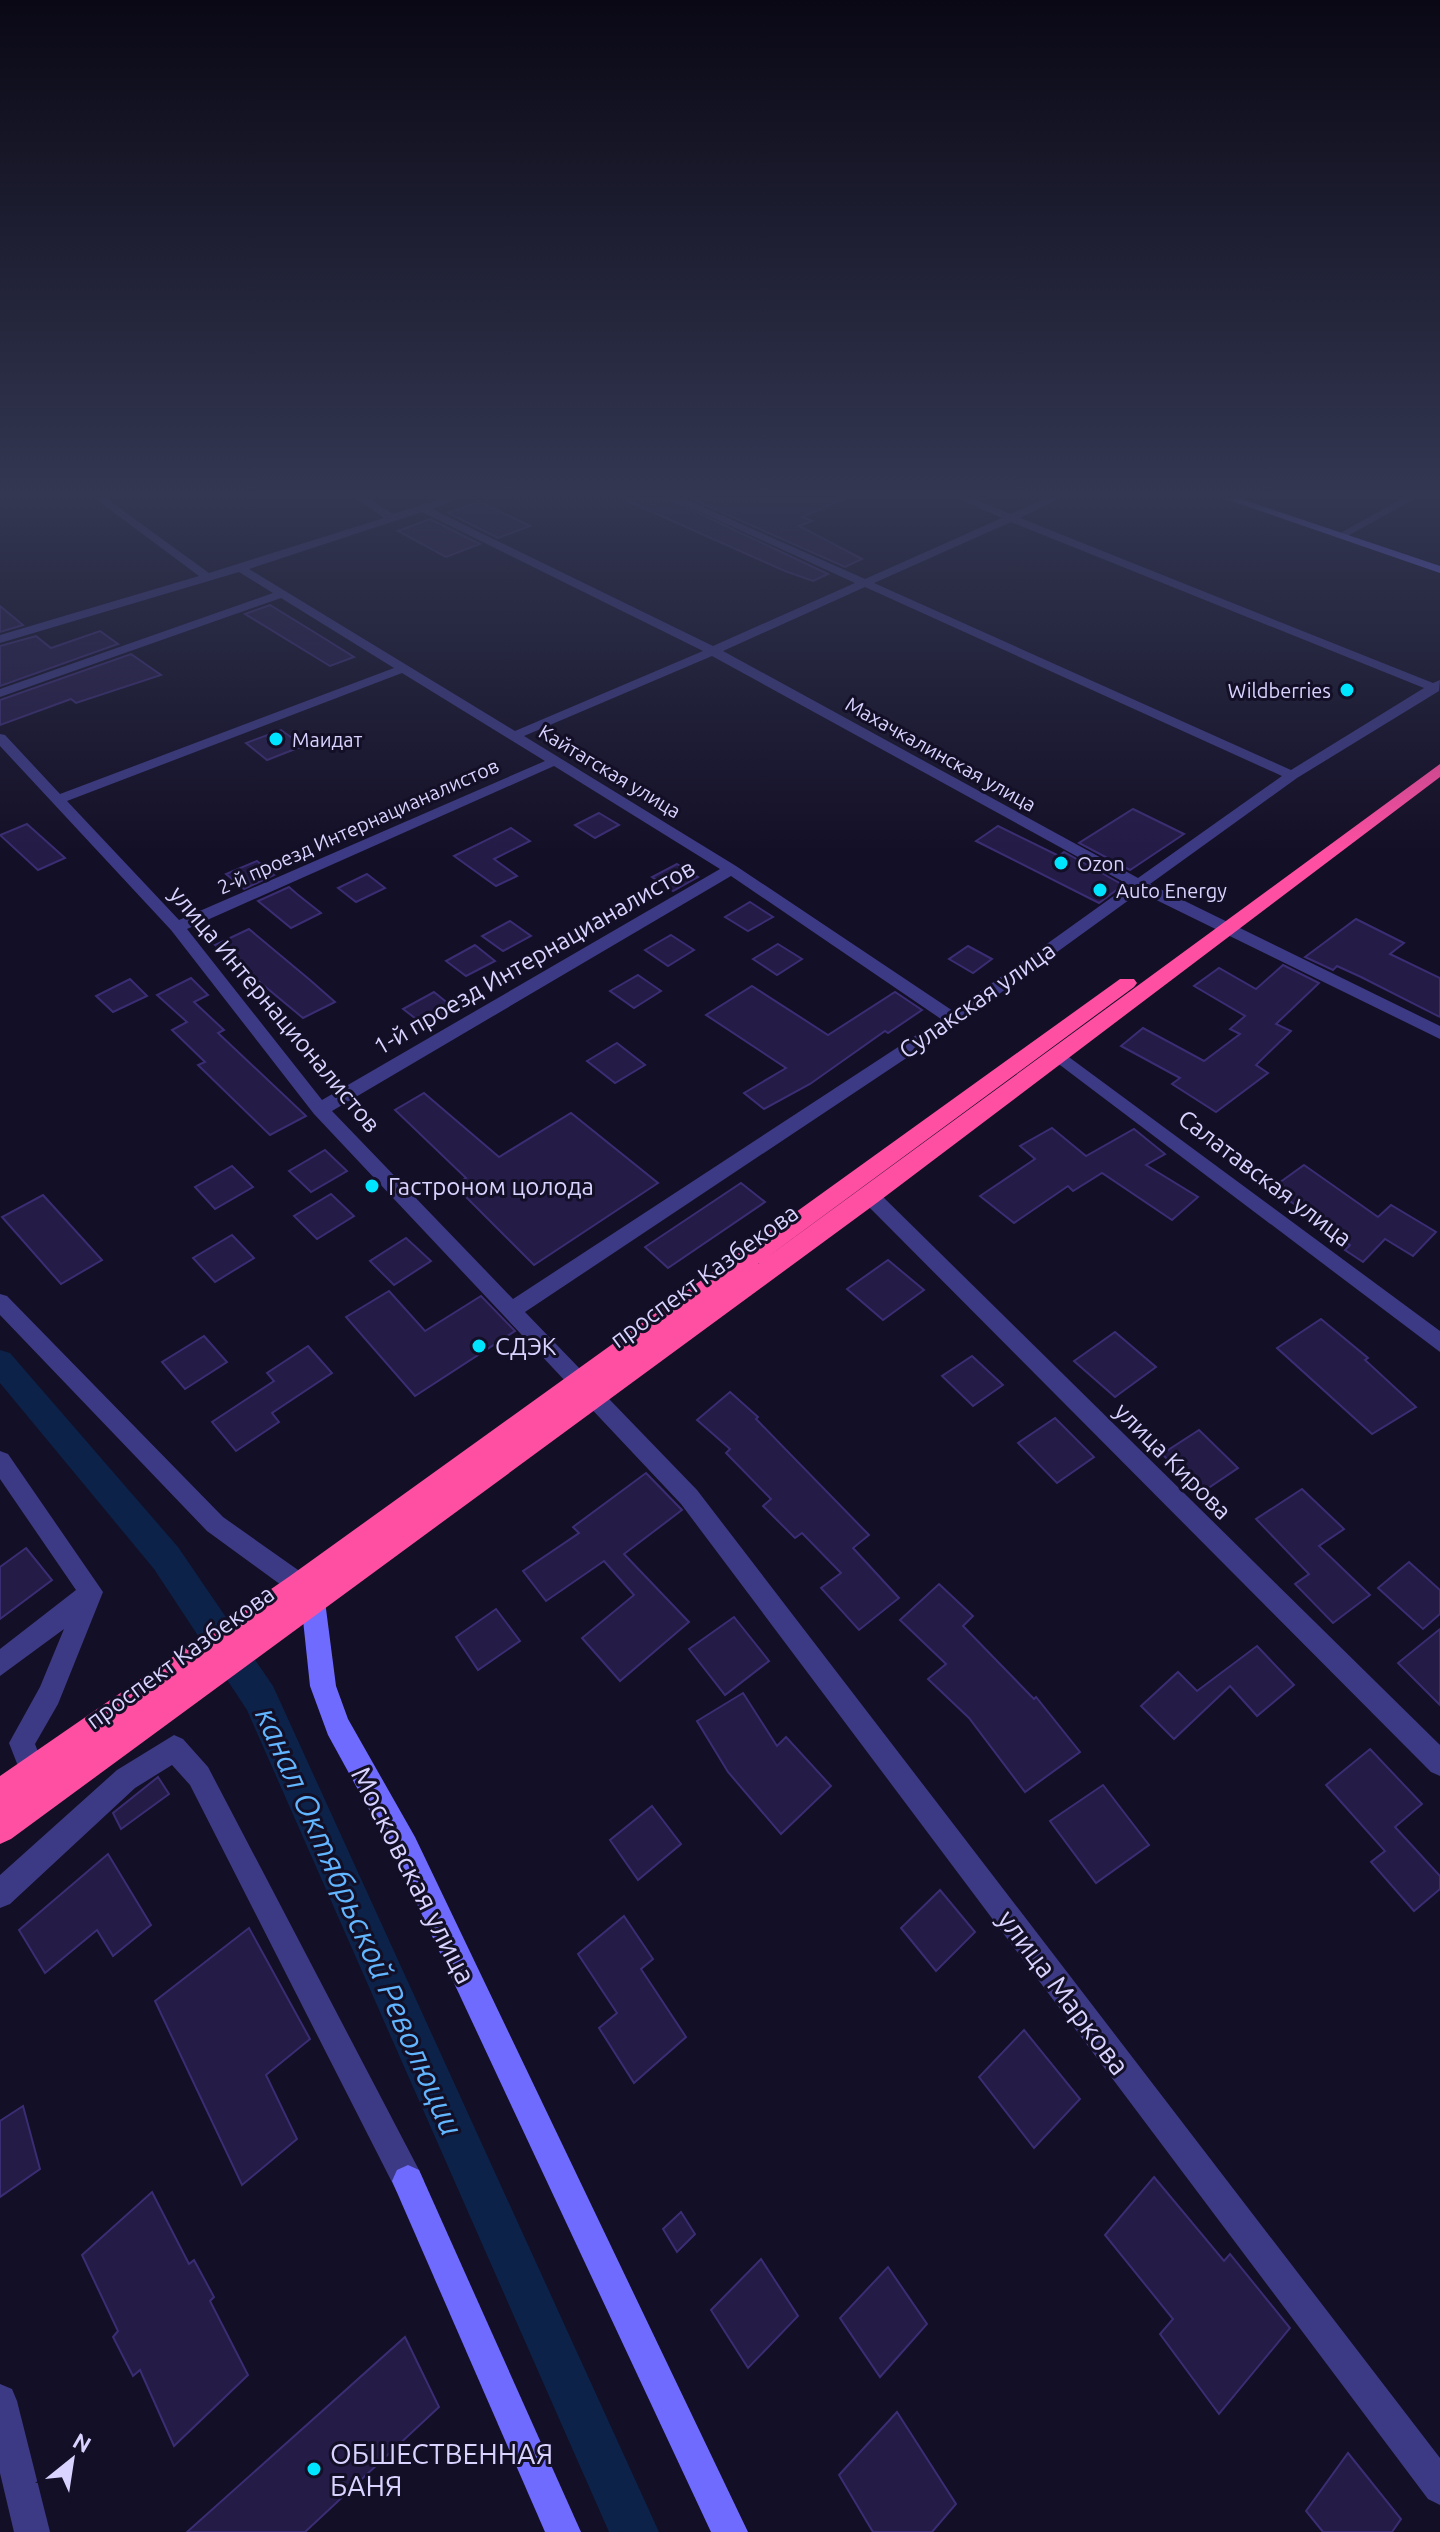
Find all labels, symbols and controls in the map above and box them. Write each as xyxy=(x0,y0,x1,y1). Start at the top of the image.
place label: Wildberries xyxy=(1228,679,1331,702)
marker: Wildberries xyxy=(1338,681,1356,699)
street label: Махачкалинская улица xyxy=(842,692,1040,816)
street label: Кайтагская улица xyxy=(535,720,685,822)
place label: Маидат xyxy=(292,728,362,751)
marker: Маидат xyxy=(267,730,285,748)
street label: 2-й проезд Интернацианалистов xyxy=(214,753,502,899)
place label: Ozon xyxy=(1077,852,1125,875)
street label: 1-й проезд Интернацианалистов xyxy=(369,854,699,1060)
marker: Ozon xyxy=(1052,854,1070,872)
place label: Auto Energy xyxy=(1116,879,1227,902)
street label: улица Интернационалистов xyxy=(164,880,386,1138)
marker: Auto Energy xyxy=(1091,881,1109,899)
street label: Сулакская улица xyxy=(894,936,1060,1064)
street label: Салатавская улица xyxy=(1173,1104,1357,1252)
place label: Гастроном цолода xyxy=(388,1173,594,1200)
marker: Гастроном цолода xyxy=(363,1177,381,1195)
street label: проспект Казбекова xyxy=(605,1199,803,1353)
place label: СДЭК xyxy=(495,1333,557,1360)
marker: СДЭК xyxy=(470,1337,488,1355)
street label: улица Кирова xyxy=(1109,1397,1237,1525)
street label: проспект Казбекова xyxy=(81,1580,279,1734)
water label: канал Октябрьской Революции xyxy=(249,1701,471,2141)
street label: Московская улица xyxy=(346,1761,482,1989)
street label: улица Маркова xyxy=(992,1904,1136,2080)
north arrow xyxy=(32,2420,112,2500)
text: N xyxy=(69,2427,96,2457)
place label: ОБШЕСТВЕННАЯ БАНЯ xyxy=(330,2438,553,2501)
marker: ОБШЕСТВЕННАЯ БАНЯ xyxy=(305,2460,323,2478)

